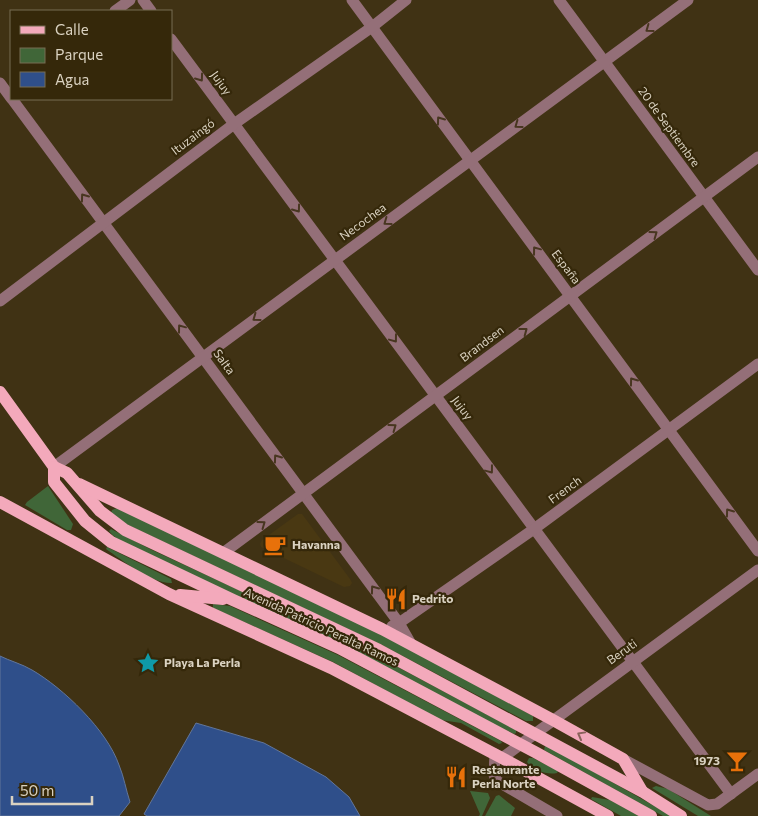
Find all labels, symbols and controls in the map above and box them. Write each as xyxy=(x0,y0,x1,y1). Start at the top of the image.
legend xyxy=(10,10,172,100)
text: Calle xyxy=(55,20,89,38)
one-way arrow xyxy=(645,23,655,32)
text: Parque xyxy=(55,45,103,63)
street label: Jujuy xyxy=(208,68,235,98)
text: Agua xyxy=(55,70,89,88)
one-way arrow xyxy=(194,72,203,82)
street label: 20 de Septiembre xyxy=(636,84,704,169)
street label: Ituzaingó xyxy=(168,115,217,157)
one-way arrow xyxy=(437,117,445,126)
one-way arrow xyxy=(514,119,524,128)
one-way arrow xyxy=(81,193,90,203)
street label: Necochea xyxy=(336,200,388,243)
one-way arrow xyxy=(291,203,300,212)
one-way arrow xyxy=(384,216,393,224)
one-way arrow xyxy=(648,231,658,240)
one-way arrow xyxy=(533,246,542,256)
street label: España xyxy=(549,247,584,286)
one-way arrow xyxy=(252,312,262,321)
street label: Brandsen xyxy=(457,322,506,364)
one-way arrow xyxy=(178,324,187,334)
one-way arrow xyxy=(518,328,527,336)
one-way arrow xyxy=(388,333,396,342)
street label: Salta xyxy=(211,346,239,377)
one-way arrow xyxy=(630,378,638,387)
street label: Jujuy xyxy=(449,393,476,423)
one-way arrow xyxy=(387,424,397,433)
one-way arrow xyxy=(275,455,283,464)
one-way arrow xyxy=(485,464,493,473)
street label: French xyxy=(545,473,584,506)
one-way arrow xyxy=(726,508,735,518)
one-way arrow xyxy=(256,521,266,530)
cafe icon: Havanna xyxy=(262,532,288,558)
place label: Havanna xyxy=(292,537,340,551)
street label: Avenida Patricio Peralta Ramos xyxy=(242,584,401,668)
one-way arrow xyxy=(371,586,379,595)
restaurant icon: Pedrito xyxy=(383,586,409,612)
place label: Pedrito xyxy=(412,591,453,605)
street label: Beruti xyxy=(604,636,639,667)
place icon: Playa La Perla xyxy=(135,650,161,676)
place label: Playa La Perla xyxy=(164,655,240,669)
one-way arrow xyxy=(577,731,586,741)
bar icon: 1973 xyxy=(724,748,750,774)
place label: 1973 xyxy=(694,753,720,767)
place label: Restaurante Perla Norte xyxy=(472,762,539,790)
restaurant icon: Restaurante Perla Norte xyxy=(443,764,469,790)
scale bar xyxy=(12,774,92,806)
text: 50 m xyxy=(20,781,54,799)

